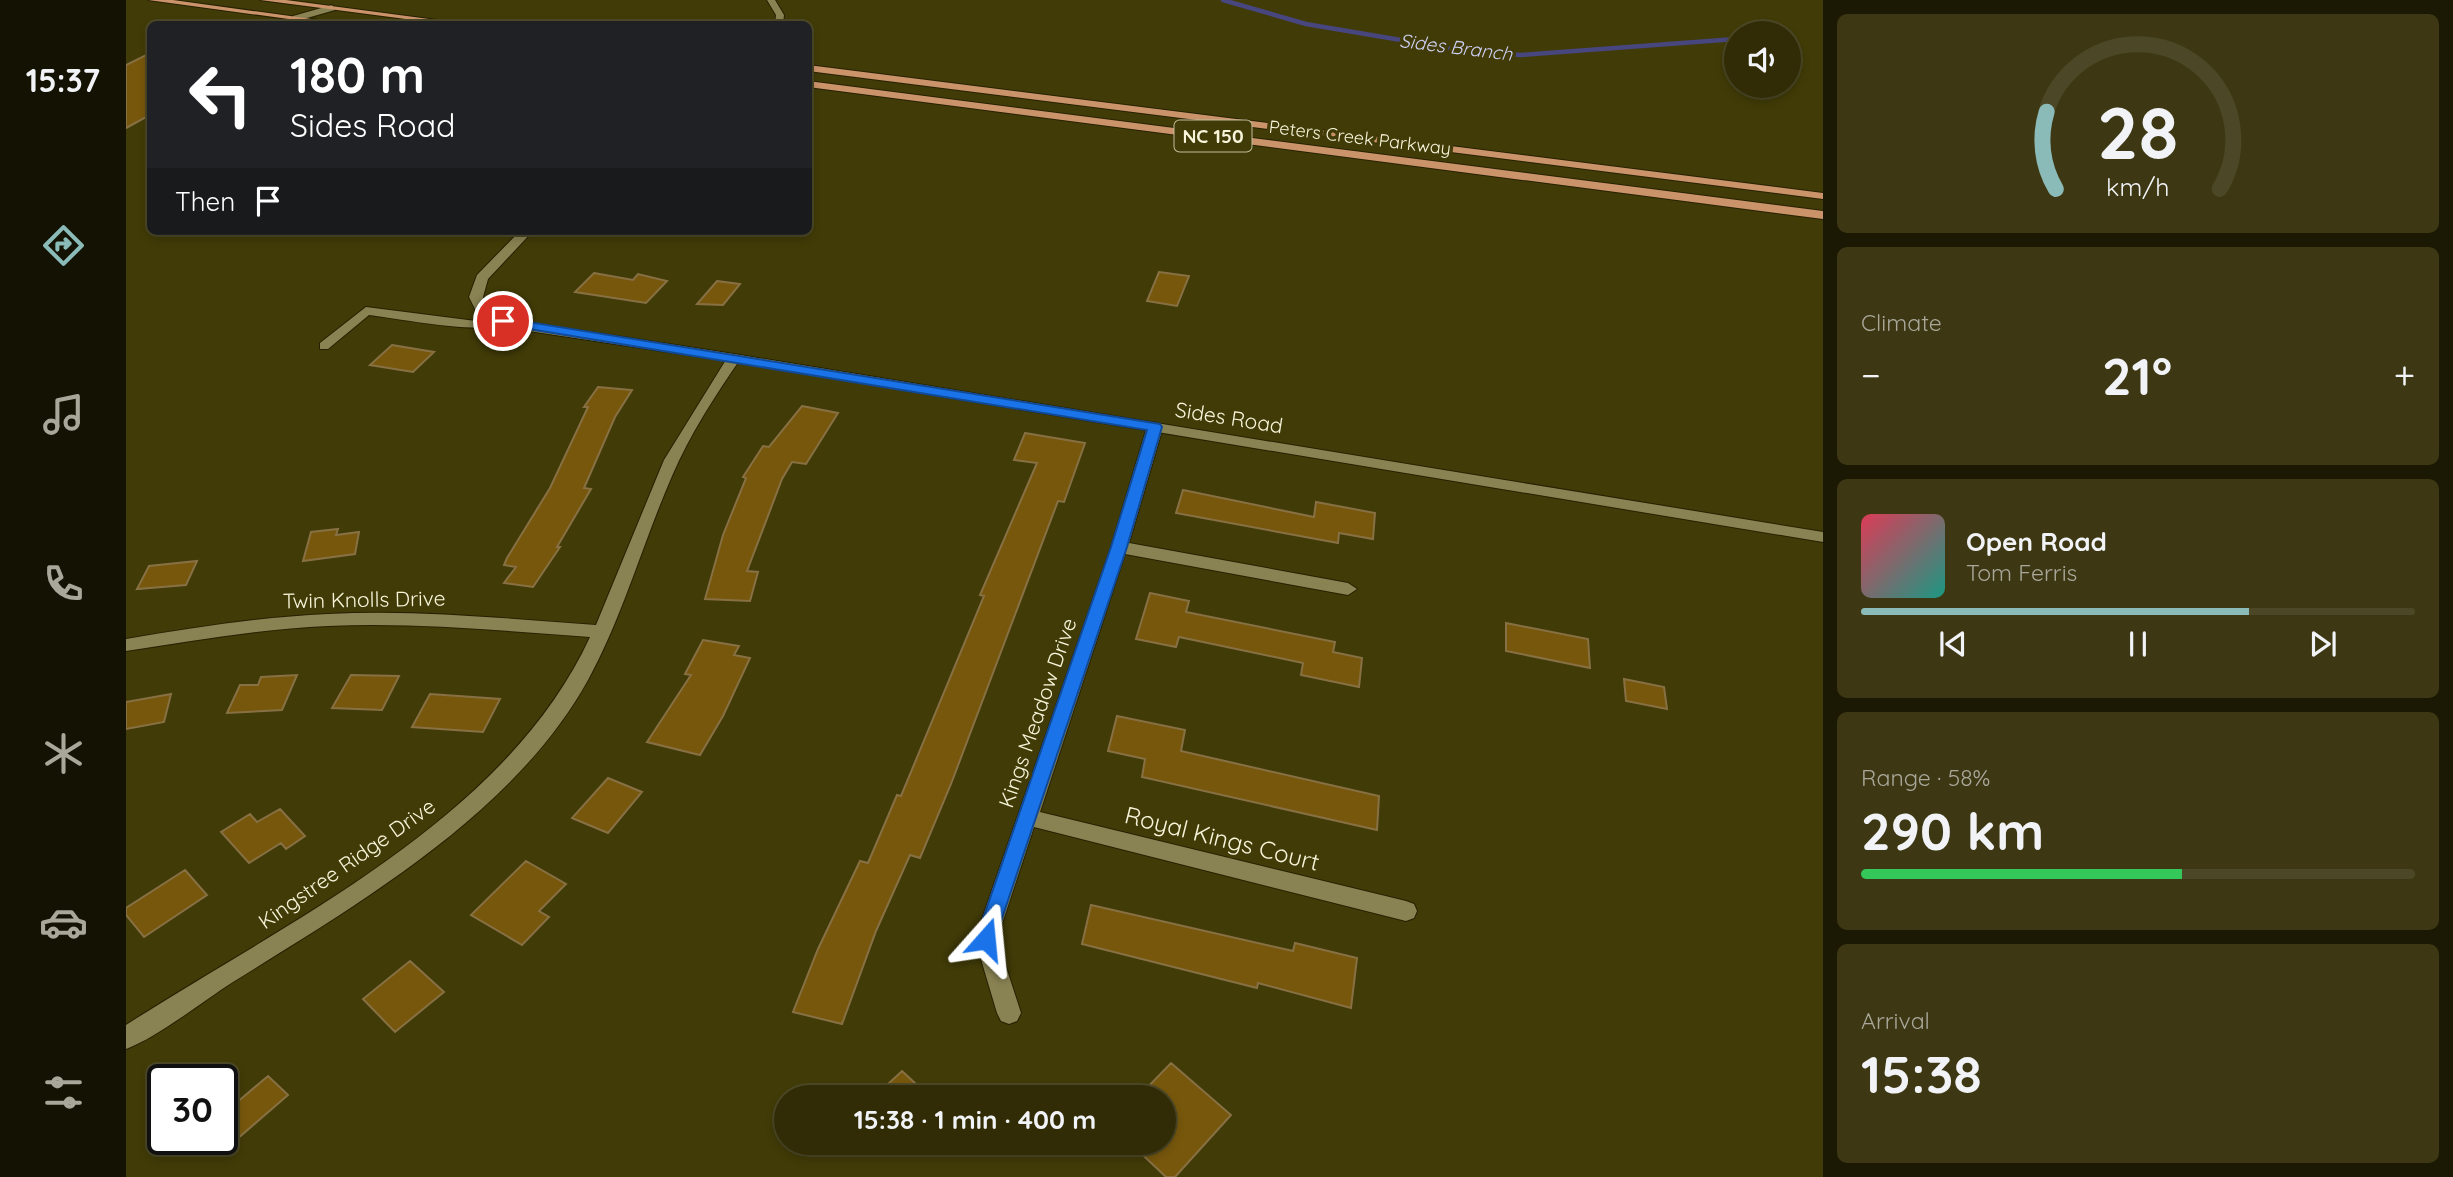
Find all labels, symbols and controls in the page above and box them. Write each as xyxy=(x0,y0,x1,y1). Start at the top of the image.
map controls xyxy=(1724,21,1801,98)
button: sound xyxy=(1724,21,1801,98)
water label: Sides Branch xyxy=(1398,28,1515,66)
text: 180 m xyxy=(290,44,425,105)
icon: left xyxy=(175,49,266,140)
text: 15:37 xyxy=(26,60,100,100)
text: 28 xyxy=(2097,87,2179,178)
text: Sides Road xyxy=(290,105,455,145)
street label: Peters Creek Parkway xyxy=(1268,115,1452,160)
road number: NC 150 xyxy=(1174,120,1252,152)
text: km/h xyxy=(2106,171,2170,202)
icon: arrive xyxy=(249,182,287,220)
text: Then xyxy=(175,185,235,218)
icon: directions xyxy=(39,221,88,270)
pin xyxy=(473,291,533,351)
icon: arrive xyxy=(484,302,522,340)
text: Climate xyxy=(1861,308,1942,337)
text: 21° xyxy=(2102,343,2172,408)
text: − xyxy=(1861,351,1881,399)
text: + xyxy=(2394,351,2415,399)
icon: music xyxy=(39,390,88,439)
street label: Sides Road xyxy=(1174,396,1285,438)
text: Open Road xyxy=(1966,525,2107,558)
text: Tom Ferris xyxy=(1966,558,2077,587)
icon: phone xyxy=(39,559,88,608)
street label: Twin Knolls Drive xyxy=(282,585,446,613)
street label: Kings Meadow Drive xyxy=(992,614,1082,811)
icon: previous xyxy=(1934,625,1972,663)
icon: pause xyxy=(2119,625,2157,663)
icon: next xyxy=(2304,625,2342,663)
icon: climate xyxy=(39,729,88,778)
text: Range · 58% xyxy=(1861,763,1990,792)
street label: Kingstree Ridge Drive xyxy=(253,792,440,934)
text: 290 km xyxy=(1861,798,2044,863)
street label: Royal Kings Court xyxy=(1122,799,1323,877)
icon: car xyxy=(39,898,88,947)
position arrow xyxy=(949,902,1023,976)
text: Arrival xyxy=(1861,1006,1930,1035)
text: 15:38 xyxy=(1861,1041,1982,1106)
speed limit sign: 30 xyxy=(147,1064,238,1155)
icon: filters xyxy=(39,1068,88,1117)
text: 15:38 · 1 min · 400 m xyxy=(854,1103,1096,1136)

